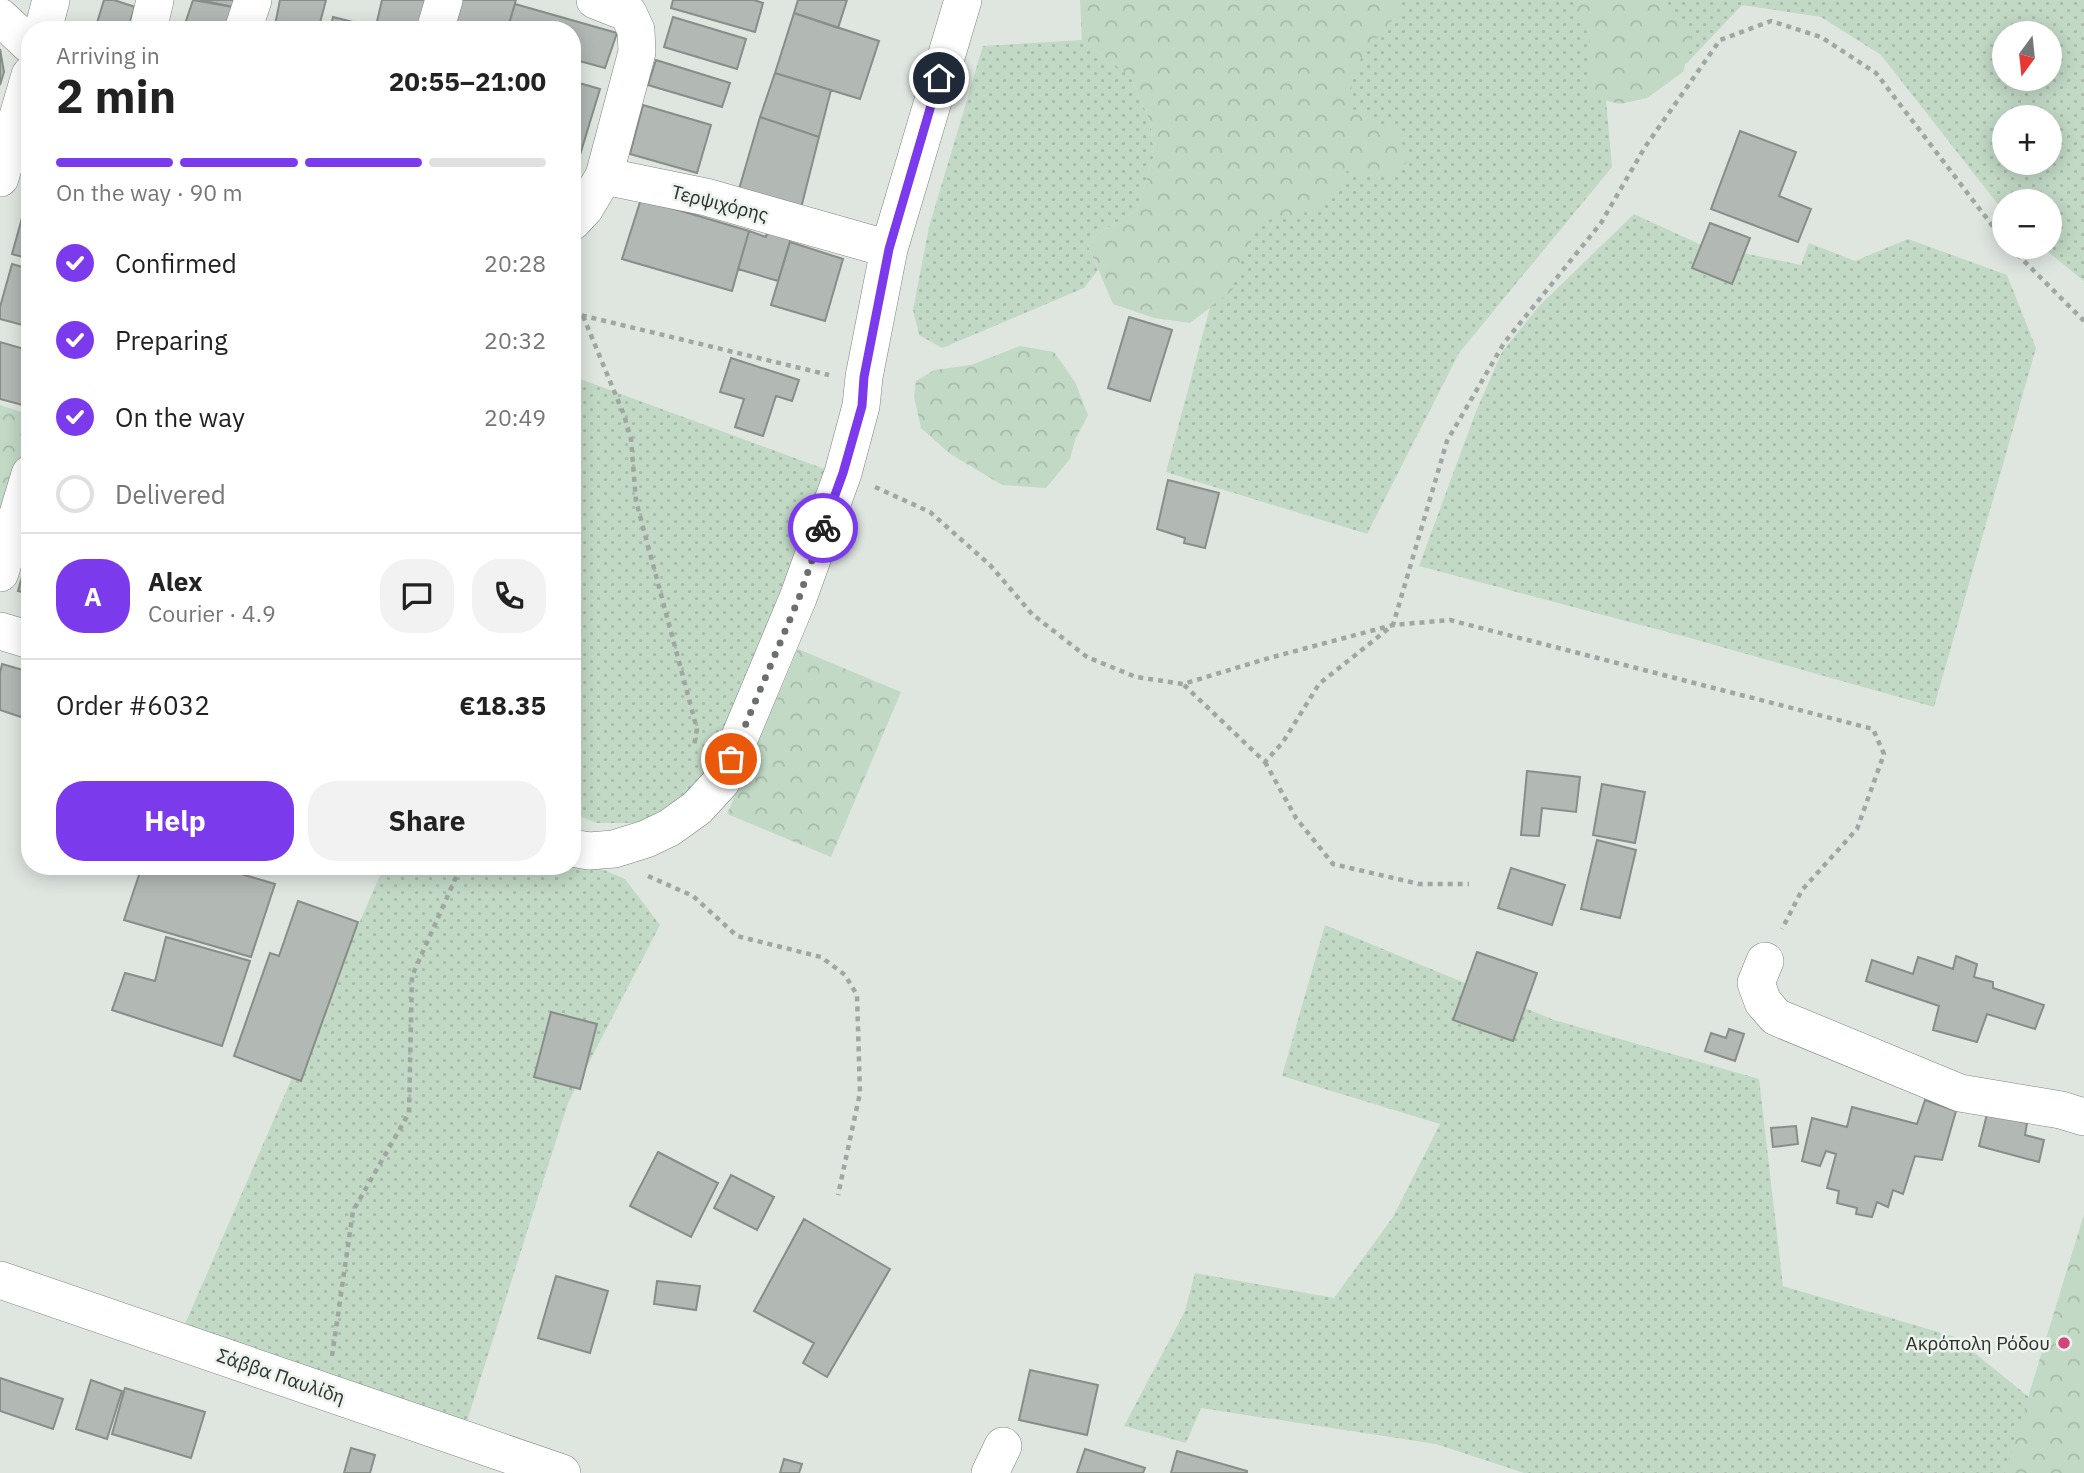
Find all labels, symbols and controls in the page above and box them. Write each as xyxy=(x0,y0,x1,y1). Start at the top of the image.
north arrow xyxy=(1992,21,2062,91)
map controls xyxy=(1992,21,2062,259)
text: Arriving in xyxy=(56,40,160,70)
pin xyxy=(909,48,969,108)
icon: home xyxy=(920,59,958,97)
text: 20:55–21:00 xyxy=(389,64,546,98)
text: 2 min xyxy=(56,66,176,126)
button: + xyxy=(1992,105,2062,175)
text: On the way · 90 m xyxy=(56,177,243,207)
street label: Τερψιχόρης xyxy=(669,179,771,227)
button: − xyxy=(1992,189,2062,259)
icon: check xyxy=(56,244,94,282)
text: Confirmed xyxy=(115,246,237,280)
text: 20:28 xyxy=(484,248,546,278)
icon: check xyxy=(56,321,94,359)
text: Preparing xyxy=(115,323,228,357)
text: 20:32 xyxy=(484,325,546,355)
icon: check xyxy=(56,398,94,436)
text: On the way xyxy=(115,400,245,434)
text: 20:49 xyxy=(484,402,546,432)
text: Delivered xyxy=(115,477,226,511)
courier xyxy=(788,493,858,563)
icon: bike xyxy=(804,509,842,547)
button: chat xyxy=(380,559,454,633)
button: phone xyxy=(472,559,546,633)
text: Alex xyxy=(148,564,202,598)
text: A xyxy=(84,579,102,613)
text: Courier · 4.9 xyxy=(148,598,276,628)
text: Order #6032 xyxy=(56,688,210,722)
text: €18.35 xyxy=(459,688,546,722)
pin xyxy=(701,729,761,789)
icon: bag xyxy=(712,740,750,778)
button: Help xyxy=(56,781,294,861)
button: Share xyxy=(308,781,546,861)
place label: Ακρόπολη Ρόδου xyxy=(1906,1331,2050,1355)
marker: Ακρόπολη Ρόδου xyxy=(2056,1335,2072,1351)
street label: Σάββα Παυλίδη xyxy=(214,1343,348,1409)

